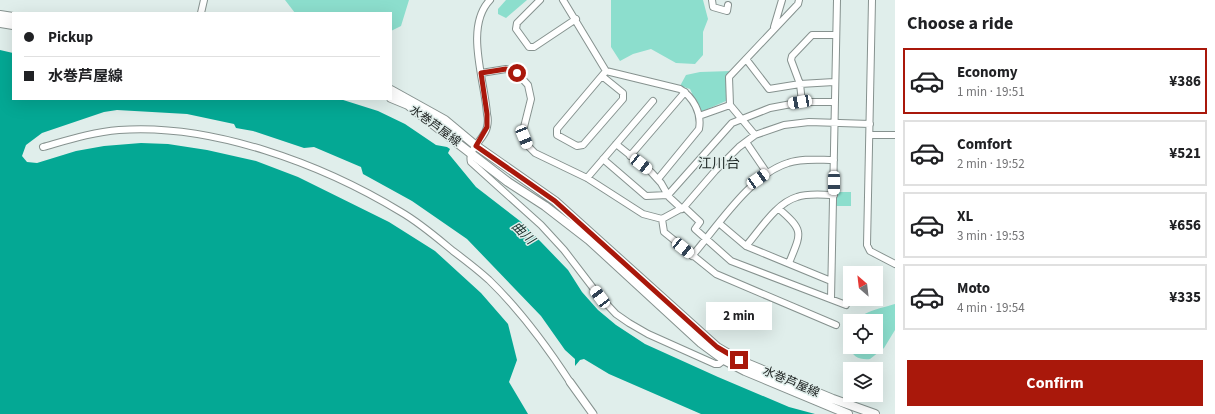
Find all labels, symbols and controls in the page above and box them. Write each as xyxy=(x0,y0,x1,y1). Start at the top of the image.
text: Choose a ride xyxy=(907,11,1013,36)
text: Pickup xyxy=(48,27,93,48)
text: Economy xyxy=(957,62,1018,83)
icon: car xyxy=(909,63,945,99)
route start xyxy=(508,64,526,82)
text: 水巻芦屋線 xyxy=(48,66,123,87)
text: ¥386 xyxy=(1169,71,1201,92)
text: 1 min · 19:51 xyxy=(957,83,1025,101)
car xyxy=(787,94,813,110)
street label: 水巻芦屋線 xyxy=(406,101,464,151)
car xyxy=(514,124,534,150)
text: Comfort xyxy=(957,134,1012,155)
icon: car xyxy=(909,135,945,171)
text: ¥521 xyxy=(1169,143,1201,164)
car xyxy=(628,152,654,176)
district label: 江川台 xyxy=(698,154,740,174)
text: 2 min · 19:52 xyxy=(957,155,1025,173)
car xyxy=(745,167,771,191)
car xyxy=(828,171,840,195)
text: XL xyxy=(957,206,973,227)
icon: car xyxy=(909,207,945,243)
text: ¥656 xyxy=(1169,215,1201,236)
water label: 曲川 xyxy=(507,217,540,250)
text: 3 min · 19:53 xyxy=(957,227,1025,245)
car xyxy=(670,236,696,260)
north arrow xyxy=(843,266,883,306)
map controls xyxy=(843,266,883,402)
text: Moto xyxy=(957,278,990,299)
icon: car xyxy=(909,279,945,315)
car xyxy=(588,284,612,310)
text: ¥335 xyxy=(1169,287,1201,308)
text: 4 min · 19:54 xyxy=(957,299,1025,317)
callout: 2 min xyxy=(706,302,772,330)
text: 2 min xyxy=(723,307,755,325)
button: locate xyxy=(843,314,883,354)
route end xyxy=(730,351,748,369)
button: Confirm xyxy=(907,360,1203,406)
street label: 水巻芦屋線 xyxy=(760,362,822,402)
button: layers xyxy=(843,362,883,402)

